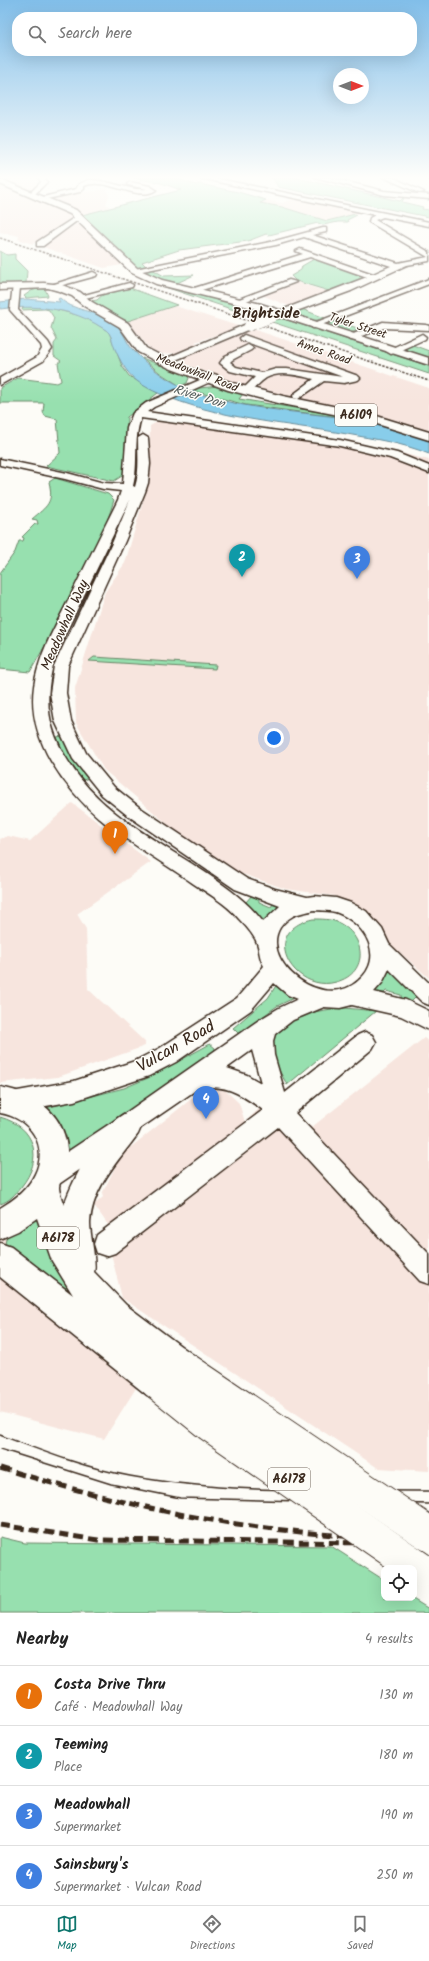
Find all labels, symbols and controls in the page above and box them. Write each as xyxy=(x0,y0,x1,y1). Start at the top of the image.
search box xyxy=(12,12,417,56)
text: Search here xyxy=(58,22,132,46)
icon: search xyxy=(26,23,48,45)
north arrow xyxy=(333,68,369,104)
district label: Brightside xyxy=(232,302,300,326)
street label: Tyler Street xyxy=(327,308,390,344)
street label: Amos Road xyxy=(294,334,355,370)
street label: Meadowhall Road xyxy=(153,349,242,398)
water label: River Don xyxy=(171,379,228,415)
road number: A6109 xyxy=(335,404,377,426)
pin: 2 xyxy=(229,544,255,577)
pin: 3 xyxy=(344,546,370,579)
street label: Meadowhall Way xyxy=(35,576,95,674)
your location xyxy=(264,728,284,748)
pin: 1 xyxy=(102,821,128,854)
street label: Vulcan Road xyxy=(132,1013,221,1080)
pin: 4 xyxy=(193,1086,219,1119)
road number: A6178 xyxy=(37,1227,79,1249)
road number: A6178 xyxy=(268,1468,310,1490)
map controls xyxy=(381,1565,417,1601)
button: locate xyxy=(381,1565,417,1601)
text: Nearby xyxy=(16,1626,68,1653)
text: 4 results xyxy=(365,1629,413,1650)
text: Costa Drive Thru xyxy=(54,1673,165,1697)
text: 1 xyxy=(27,1685,31,1706)
text: 130 m xyxy=(379,1685,413,1706)
text: Café · Meadowhall Way xyxy=(54,1697,182,1718)
text: Teeming xyxy=(54,1733,109,1757)
text: 2 xyxy=(25,1745,33,1766)
text: 180 m xyxy=(379,1745,413,1766)
text: Place xyxy=(54,1757,82,1778)
text: Meadowhall xyxy=(54,1793,130,1817)
text: 3 xyxy=(25,1805,33,1826)
text: 190 m xyxy=(381,1805,413,1826)
text: Supermarket xyxy=(54,1817,121,1838)
text: Sainsbury's xyxy=(54,1853,128,1877)
text: 4 xyxy=(25,1865,33,1886)
text: 250 m xyxy=(376,1865,413,1886)
text: Supermarket · Vulcan Road xyxy=(54,1877,201,1898)
tab: Map xyxy=(56,1913,78,1955)
tab: Directions xyxy=(190,1913,235,1955)
tab: Saved xyxy=(347,1913,373,1955)

